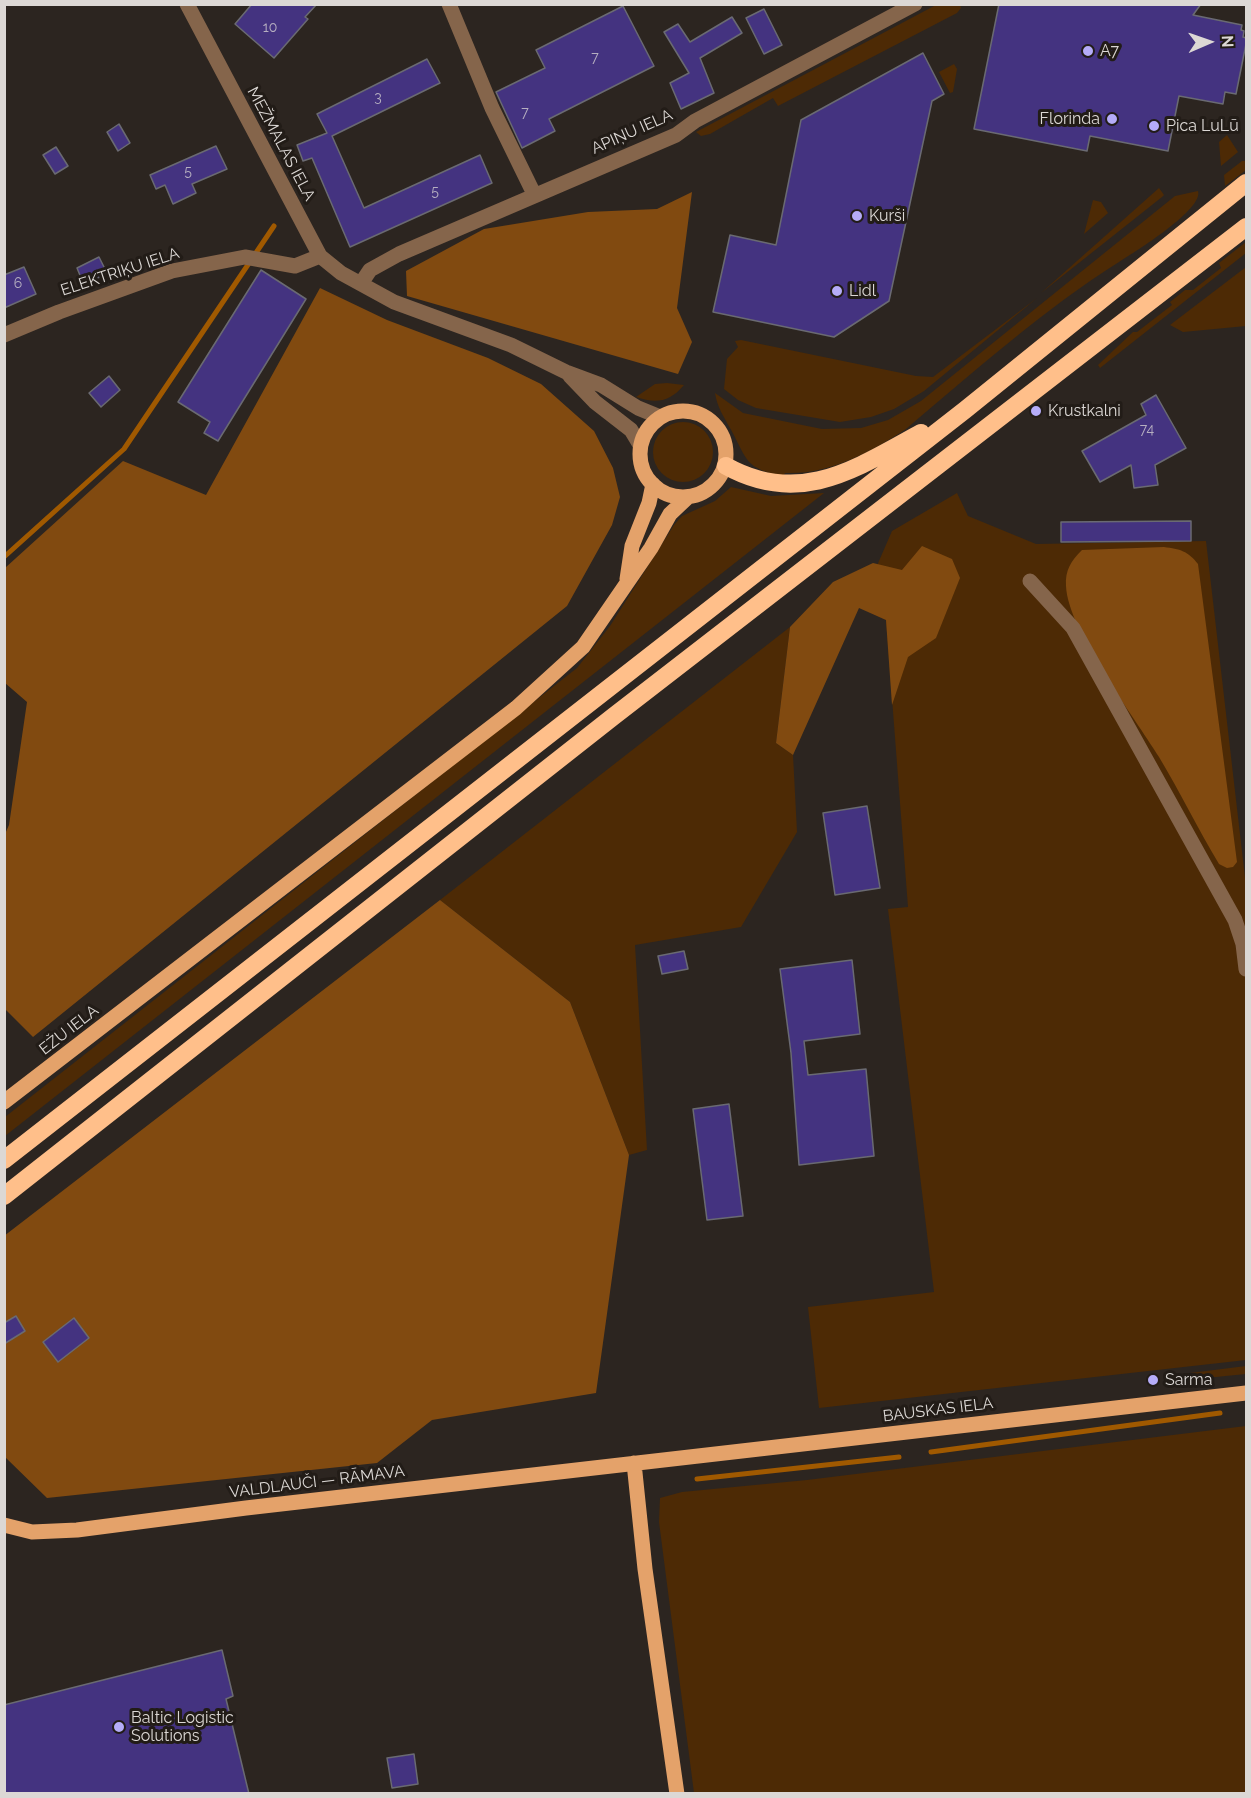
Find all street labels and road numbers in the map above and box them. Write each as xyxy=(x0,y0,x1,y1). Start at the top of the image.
street label: MEŽMALAS IELA xyxy=(243,84,319,204)
street label: APIŅU IELA xyxy=(588,106,676,158)
street label: ELEKTRIĶU IELA xyxy=(58,244,182,300)
street label: EŽU IELA xyxy=(36,1001,102,1059)
street label: BAUSKAS IELA xyxy=(882,1394,994,1426)
street label: VALDLAUČI — RĀMAVA xyxy=(228,1462,406,1502)

